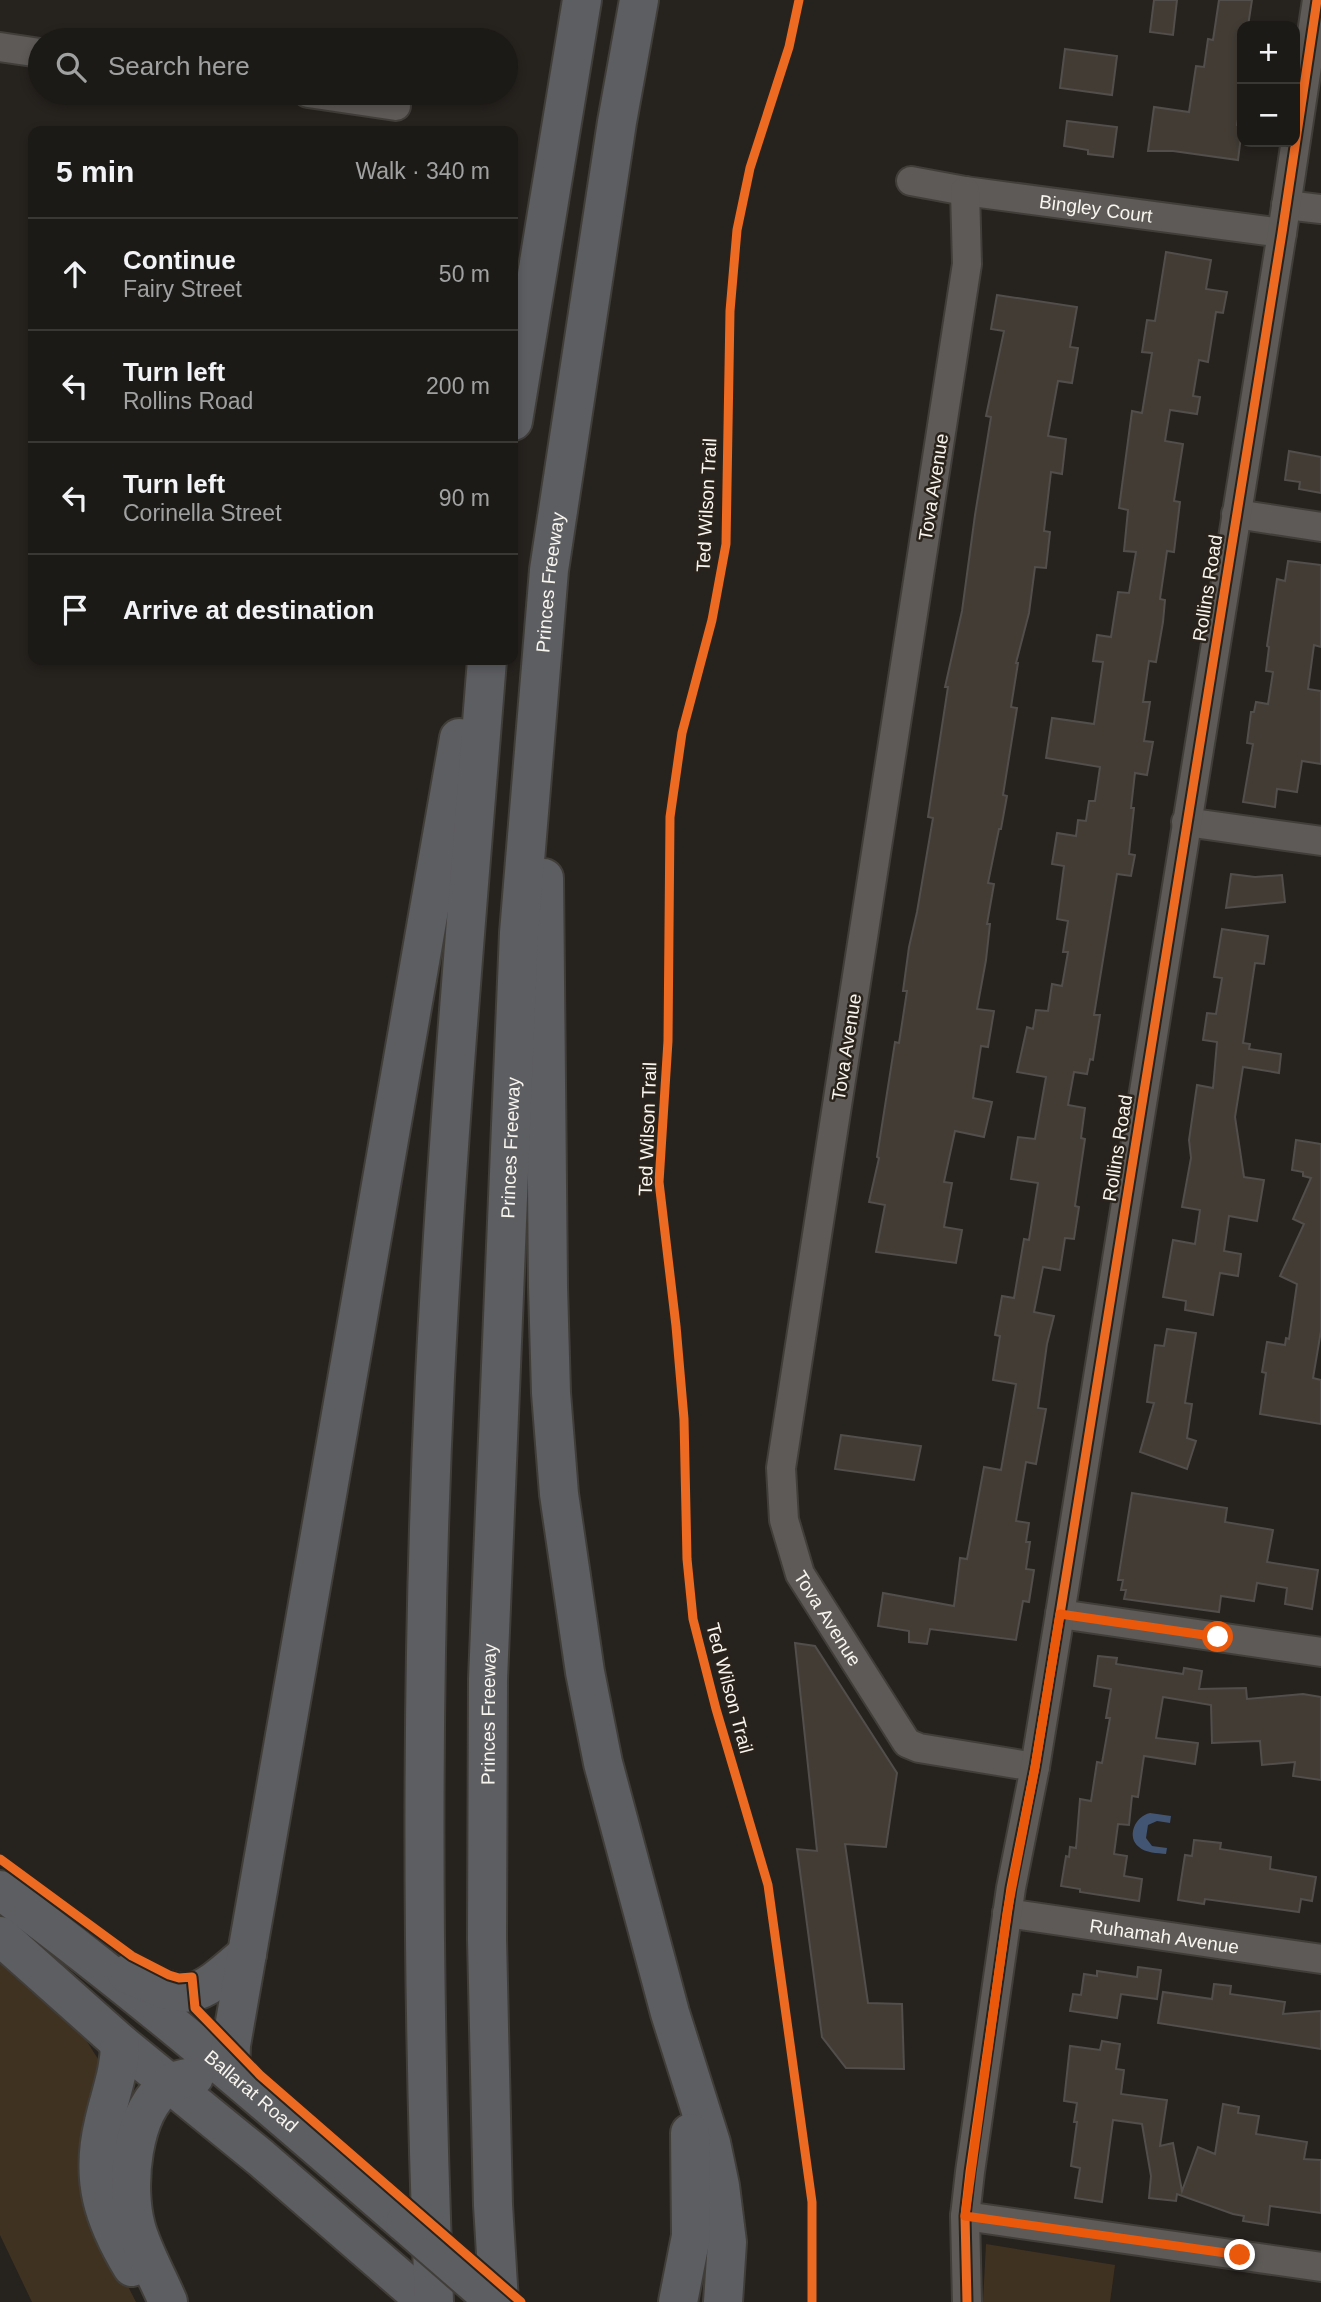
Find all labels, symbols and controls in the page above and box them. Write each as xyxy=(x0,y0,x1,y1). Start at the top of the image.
map controls xyxy=(1237,21,1300,147)
button: + xyxy=(1237,21,1300,84)
search box xyxy=(28,28,518,105)
icon: search xyxy=(52,48,90,86)
text: Search here xyxy=(108,51,250,81)
button: − xyxy=(1237,84,1300,147)
text: 5 min xyxy=(56,155,134,188)
text: Walk · 340 m xyxy=(355,158,490,184)
street label: Bingley Court xyxy=(1038,191,1155,227)
text: Continue xyxy=(123,245,236,275)
icon: ahead xyxy=(56,255,94,293)
text: 50 m xyxy=(439,261,490,287)
text: Fairy Street xyxy=(123,276,242,302)
text: Turn left xyxy=(123,357,225,387)
icon: left xyxy=(56,367,94,405)
text: 200 m xyxy=(426,373,490,399)
text: Rollins Road xyxy=(123,388,253,414)
street label: Tova Avenue xyxy=(915,432,952,542)
street label: Ted Wilson Trail xyxy=(693,438,720,573)
text: Turn left xyxy=(123,469,225,499)
icon: left xyxy=(56,479,94,517)
text: 90 m xyxy=(439,485,490,511)
text: Corinella Street xyxy=(123,500,282,526)
street label: Princes Freeway xyxy=(532,510,569,654)
street label: Rollins Road xyxy=(1189,533,1226,643)
icon: arrive xyxy=(56,591,94,629)
text: Arrive at destination xyxy=(123,595,374,625)
street label: Tova Avenue xyxy=(828,992,865,1102)
street label: Ted Wilson Trail xyxy=(635,1062,660,1196)
street label: Princes Freeway xyxy=(497,1076,524,1219)
street label: Rollins Road xyxy=(1099,1093,1136,1203)
street label: Tova Avenue xyxy=(790,1567,865,1670)
street label: Ted Wilson Trail xyxy=(702,1621,757,1756)
route start xyxy=(1202,1621,1233,1652)
street label: Princes Freeway xyxy=(478,1643,500,1785)
street label: Ruhamah Avenue xyxy=(1088,1915,1240,1958)
street label: Ballarat Road xyxy=(200,2046,302,2137)
route end xyxy=(1224,2239,1255,2270)

